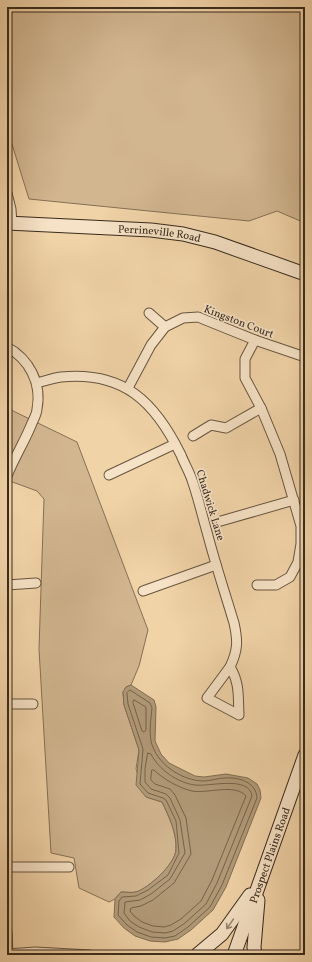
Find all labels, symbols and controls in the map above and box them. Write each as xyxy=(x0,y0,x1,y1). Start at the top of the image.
street label: Perrineville Road xyxy=(118,222,202,247)
street label: Kingston Court xyxy=(201,302,276,343)
street label: Chadwick Lane xyxy=(192,468,227,543)
street label: Prospect Plains Road xyxy=(247,806,295,906)
one-way arrow xyxy=(226,918,234,929)

